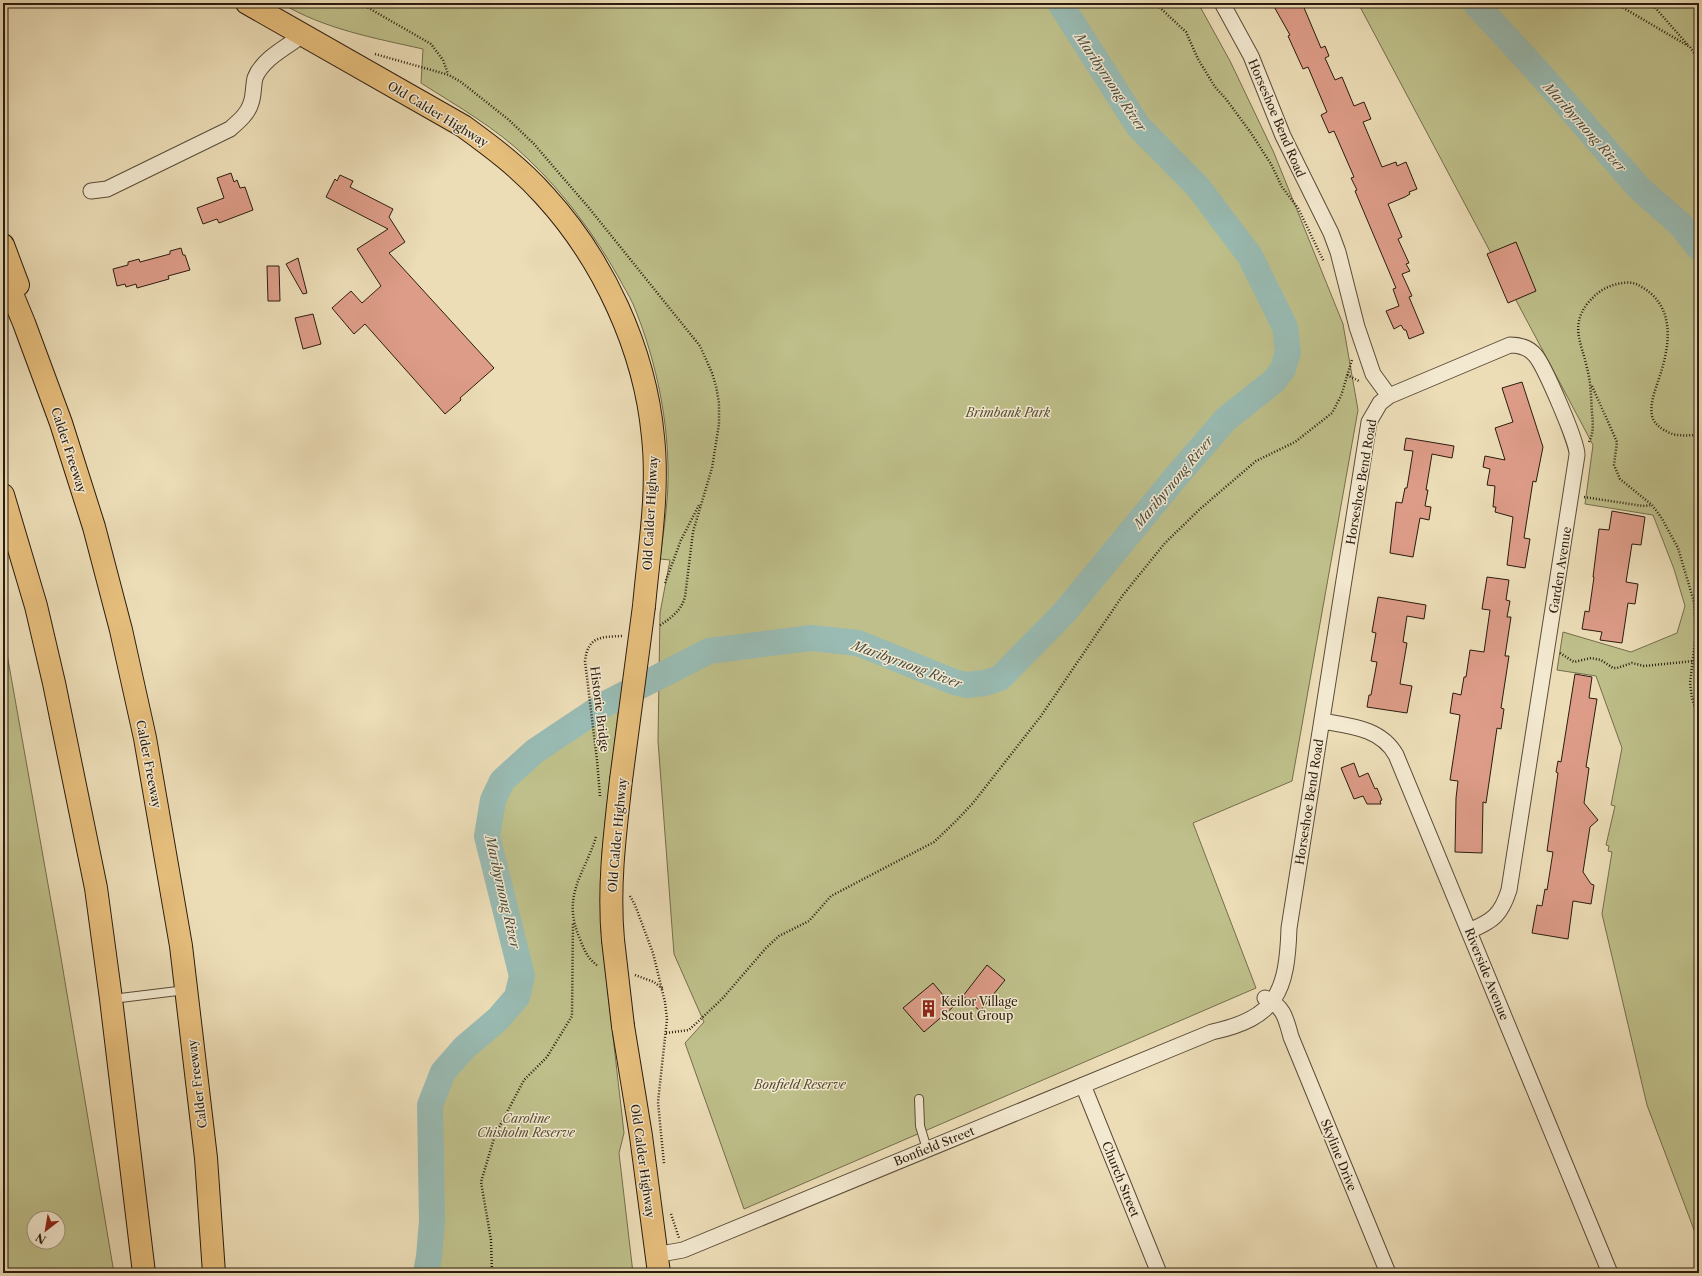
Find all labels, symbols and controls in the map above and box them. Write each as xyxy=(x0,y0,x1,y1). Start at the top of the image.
water label: Maribyrnong River xyxy=(1071,28,1150,135)
street label: Horseshoe Bend Road xyxy=(1245,57,1309,180)
water label: Maribyrnong River xyxy=(1539,77,1630,176)
street label: Old Calder Highway xyxy=(385,78,491,150)
street label: Calder Freeway xyxy=(48,405,90,495)
park label: Brimbank Park xyxy=(965,405,1051,420)
street label: Horseshoe Bend Road xyxy=(1343,417,1380,546)
water label: Maribyrnong River xyxy=(1128,432,1217,533)
street label: Old Calder Highway xyxy=(640,455,661,571)
street label: Garden Avenue xyxy=(1546,525,1574,615)
water label: Maribyrnong River xyxy=(848,636,965,692)
street label: Historic Bridge xyxy=(587,665,613,753)
street label: Calder Freeway xyxy=(133,719,165,810)
street label: Horseshoe Bend Road xyxy=(1292,737,1326,866)
street label: Old Calder Highway xyxy=(605,777,630,893)
water label: Maribyrnong River xyxy=(482,832,524,951)
street label: Riverside Avenue xyxy=(1462,926,1513,1023)
place label: Keilor Village Scout Group xyxy=(941,994,1018,1023)
building icon: Keilor Village Scout Group xyxy=(918,998,938,1018)
street label: Calder Freeway xyxy=(184,1038,210,1129)
park label: Bonfield Reserve xyxy=(753,1077,847,1092)
street label: Old Calder Highway xyxy=(628,1103,658,1219)
park label: Caroline Chisholm Reserve xyxy=(477,1111,576,1140)
street label: Skyline Drive xyxy=(1318,1117,1360,1193)
street label: Bonfield Street xyxy=(891,1123,977,1169)
street label: Church Street xyxy=(1099,1139,1143,1220)
north arrow xyxy=(26,1210,66,1250)
text: N xyxy=(33,1230,49,1247)

